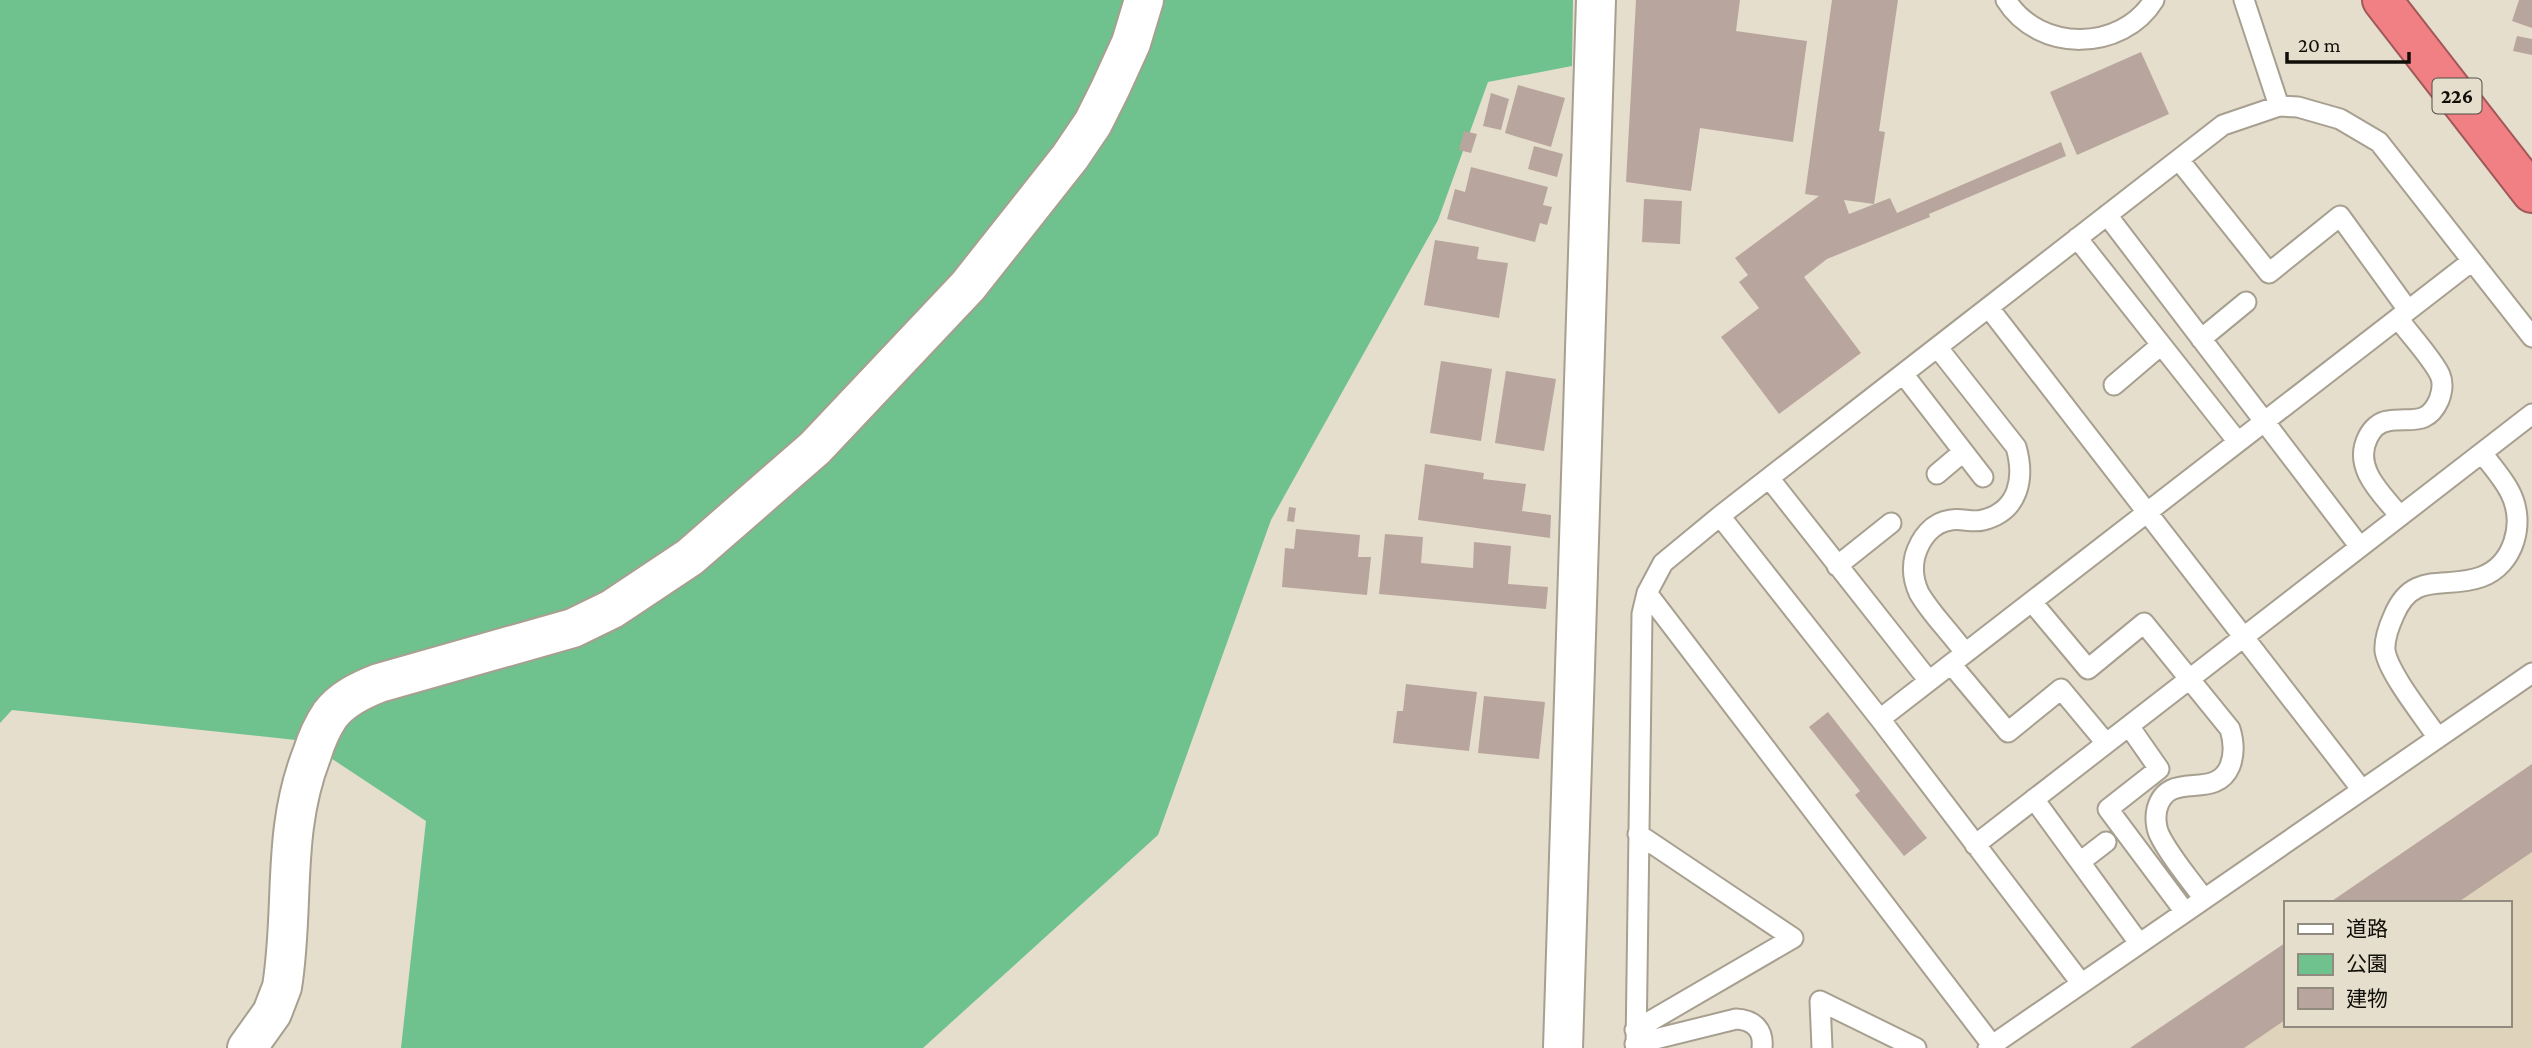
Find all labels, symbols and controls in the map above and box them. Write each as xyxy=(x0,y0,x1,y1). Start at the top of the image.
scale bar xyxy=(2287,21,2410,65)
text: 20 m xyxy=(2298,33,2341,57)
road number: 226 xyxy=(2432,78,2482,114)
legend xyxy=(2284,901,2511,1027)
text: 道路 xyxy=(2346,917,2388,941)
text: 公園 xyxy=(2346,952,2388,976)
text: 建物 xyxy=(2346,987,2388,1011)

